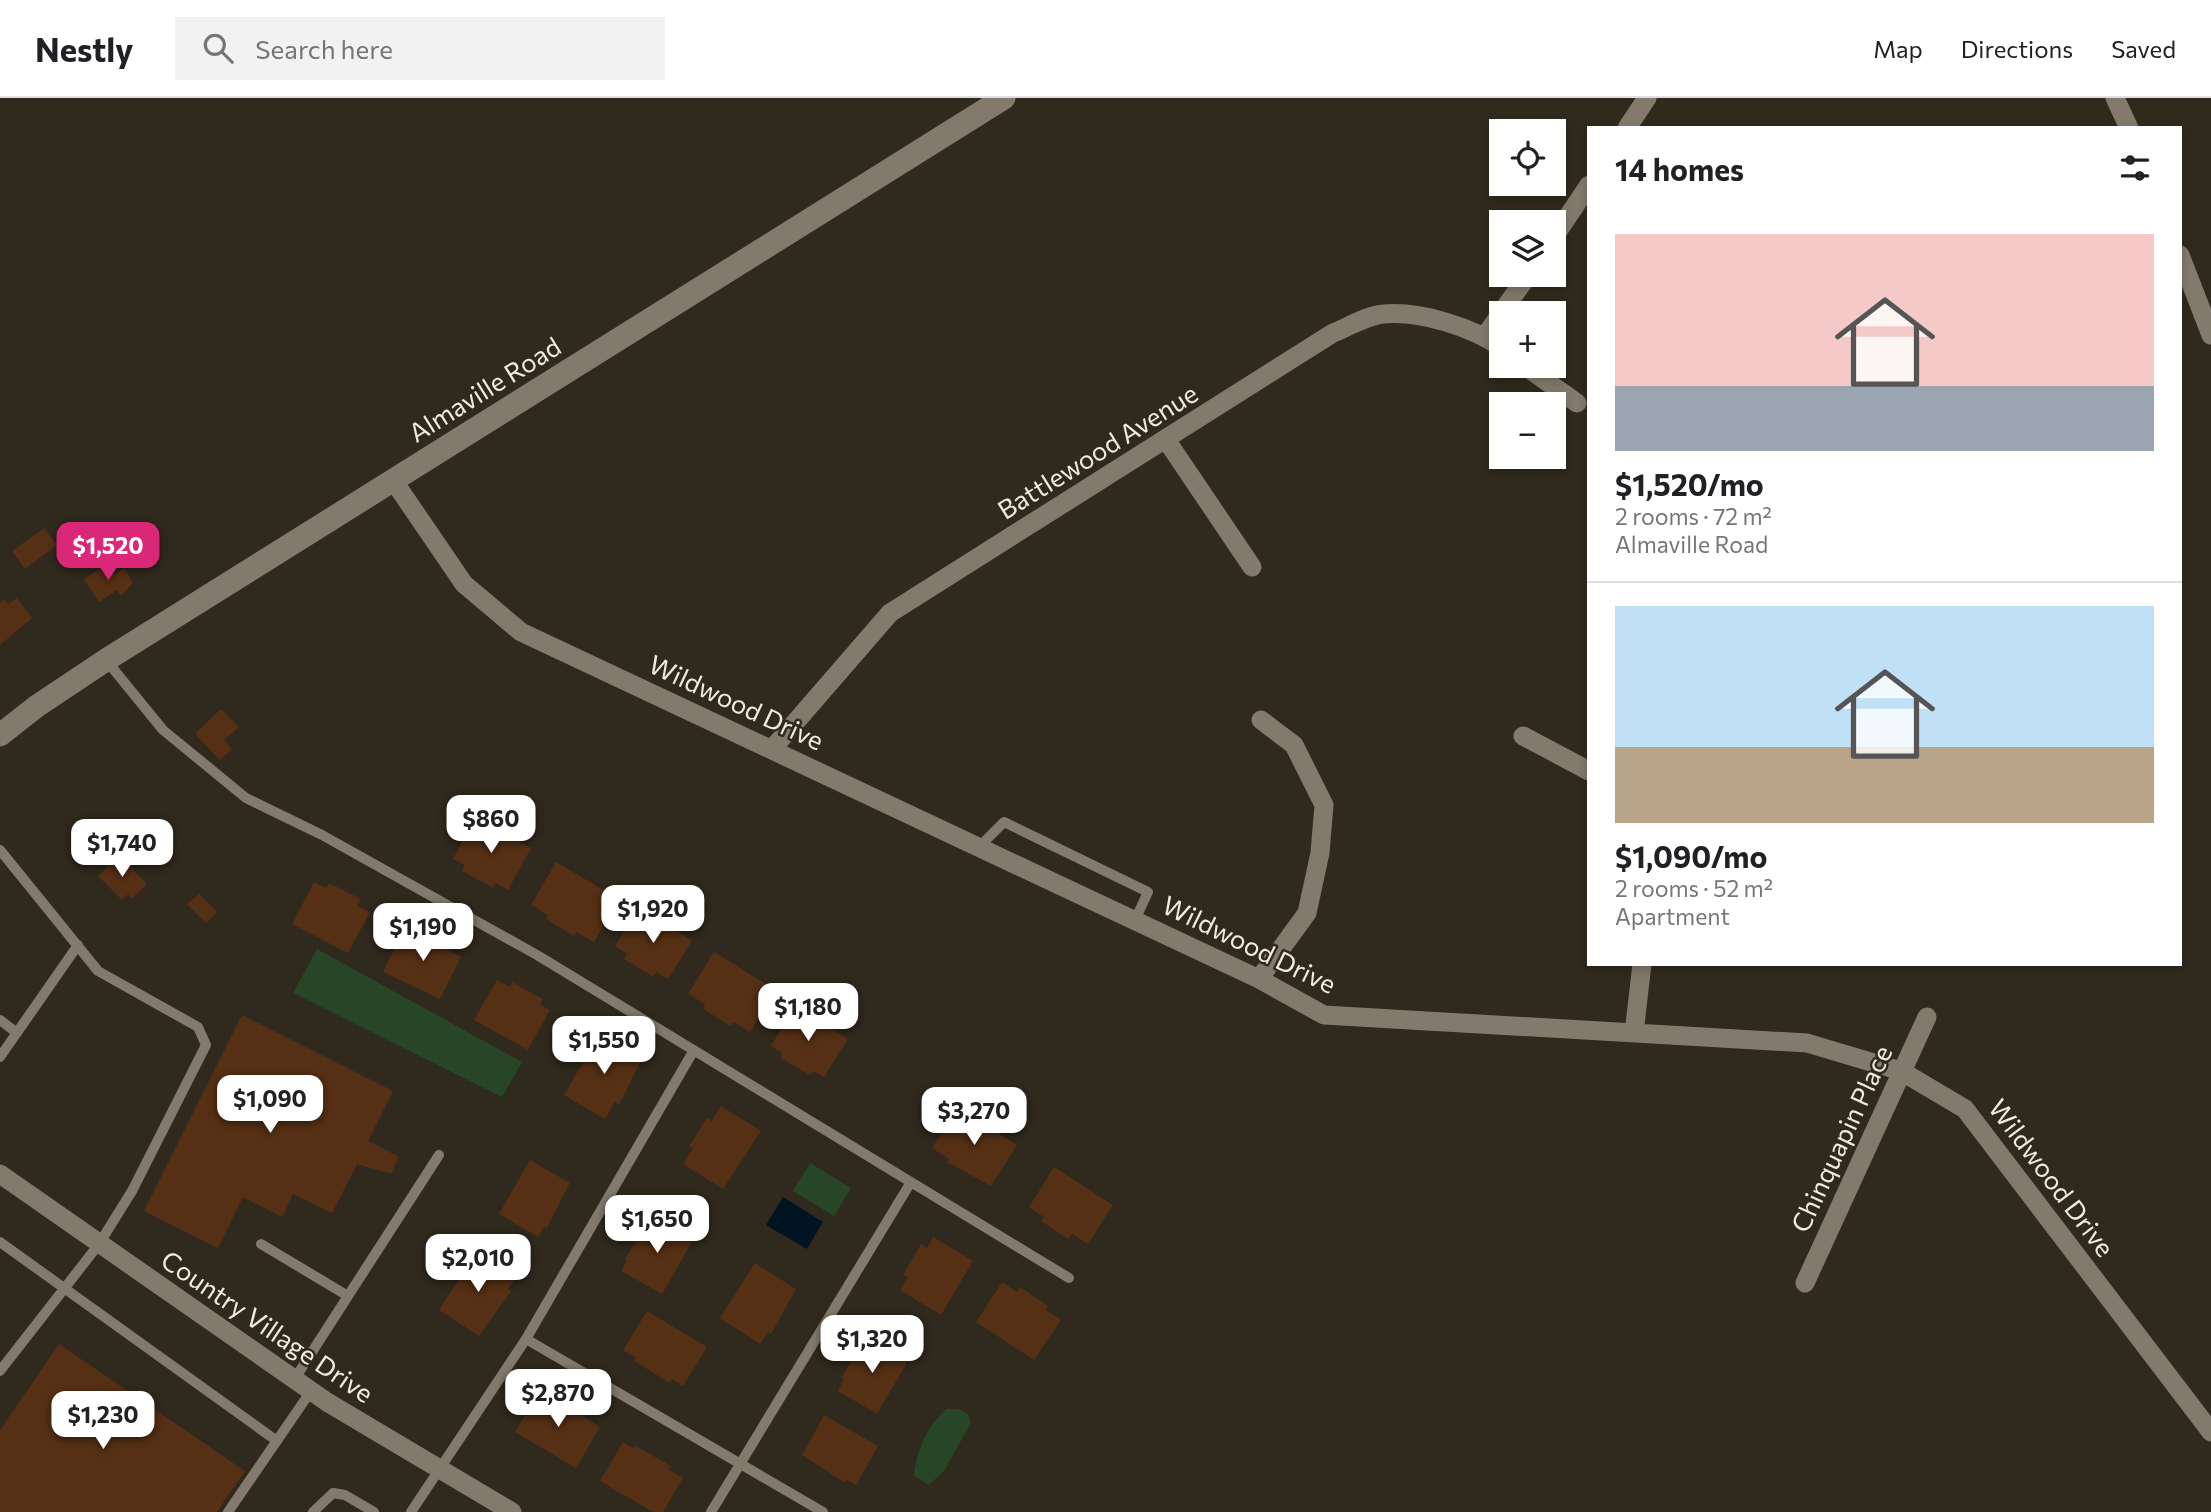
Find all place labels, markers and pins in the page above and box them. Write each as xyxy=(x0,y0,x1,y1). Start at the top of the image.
pin: $1,520 xyxy=(51,522,165,582)
pin: $860 xyxy=(450,796,532,855)
pin: $1,740 xyxy=(65,820,179,879)
pin: $1,920 xyxy=(596,886,710,945)
pin: $1,190 xyxy=(366,904,480,963)
pin: $1,180 xyxy=(751,984,865,1043)
pin: $1,550 xyxy=(547,1016,661,1076)
pin: $1,090 xyxy=(213,1076,327,1135)
pin: $3,270 xyxy=(917,1088,1031,1147)
pin: $1,650 xyxy=(600,1196,714,1255)
pin: $2,010 xyxy=(421,1234,535,1294)
pin: $1,320 xyxy=(815,1316,929,1375)
pin: $2,870 xyxy=(501,1370,615,1429)
pin: $1,230 xyxy=(46,1392,160,1451)

